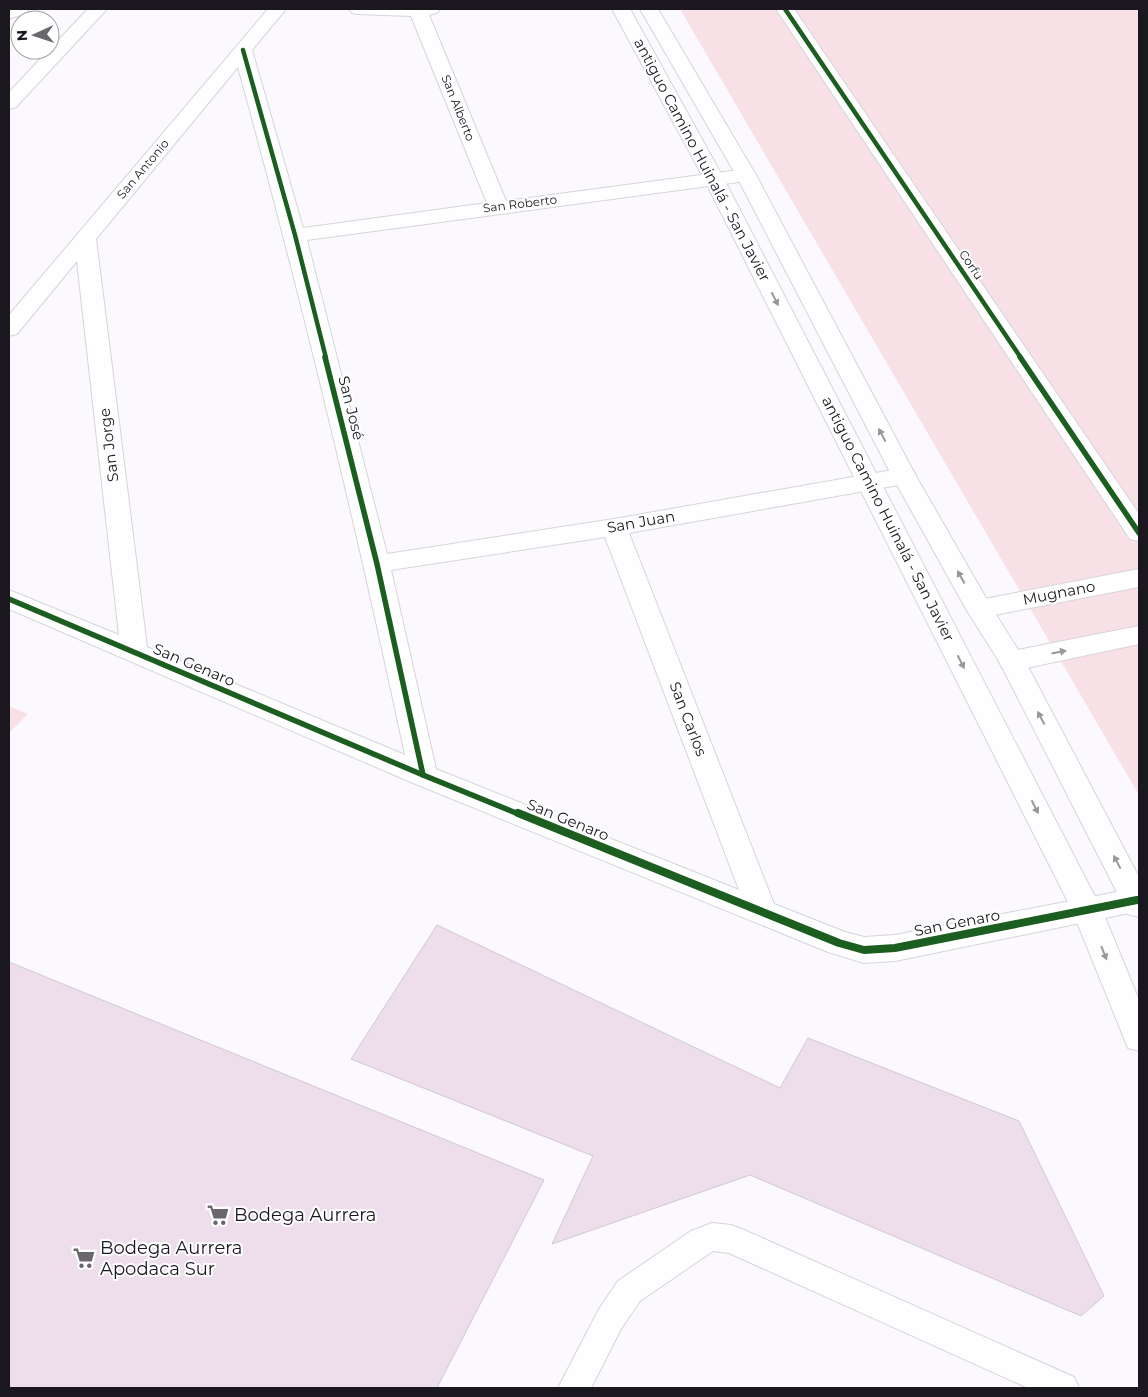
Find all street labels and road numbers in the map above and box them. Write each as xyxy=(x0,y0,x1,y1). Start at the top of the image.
street label: antiguo Camino Huinalá - San Javier xyxy=(630,35,775,285)
street label: San Alberto xyxy=(438,73,479,143)
street label: San Antonio xyxy=(113,136,172,202)
street label: San Roberto xyxy=(482,192,558,215)
street label: Corfu xyxy=(956,247,987,282)
street label: San José xyxy=(334,374,369,442)
street label: antiguo Camino Huinalá - San Javier xyxy=(818,393,959,645)
street label: San Jorge xyxy=(95,407,122,483)
street label: San Juan xyxy=(605,506,676,537)
street label: Mugnano xyxy=(1021,576,1097,609)
street label: San Genaro xyxy=(150,639,238,690)
street label: San Carlos xyxy=(666,679,711,759)
street label: San Genaro xyxy=(524,794,612,845)
street label: San Genaro xyxy=(912,905,1001,940)

